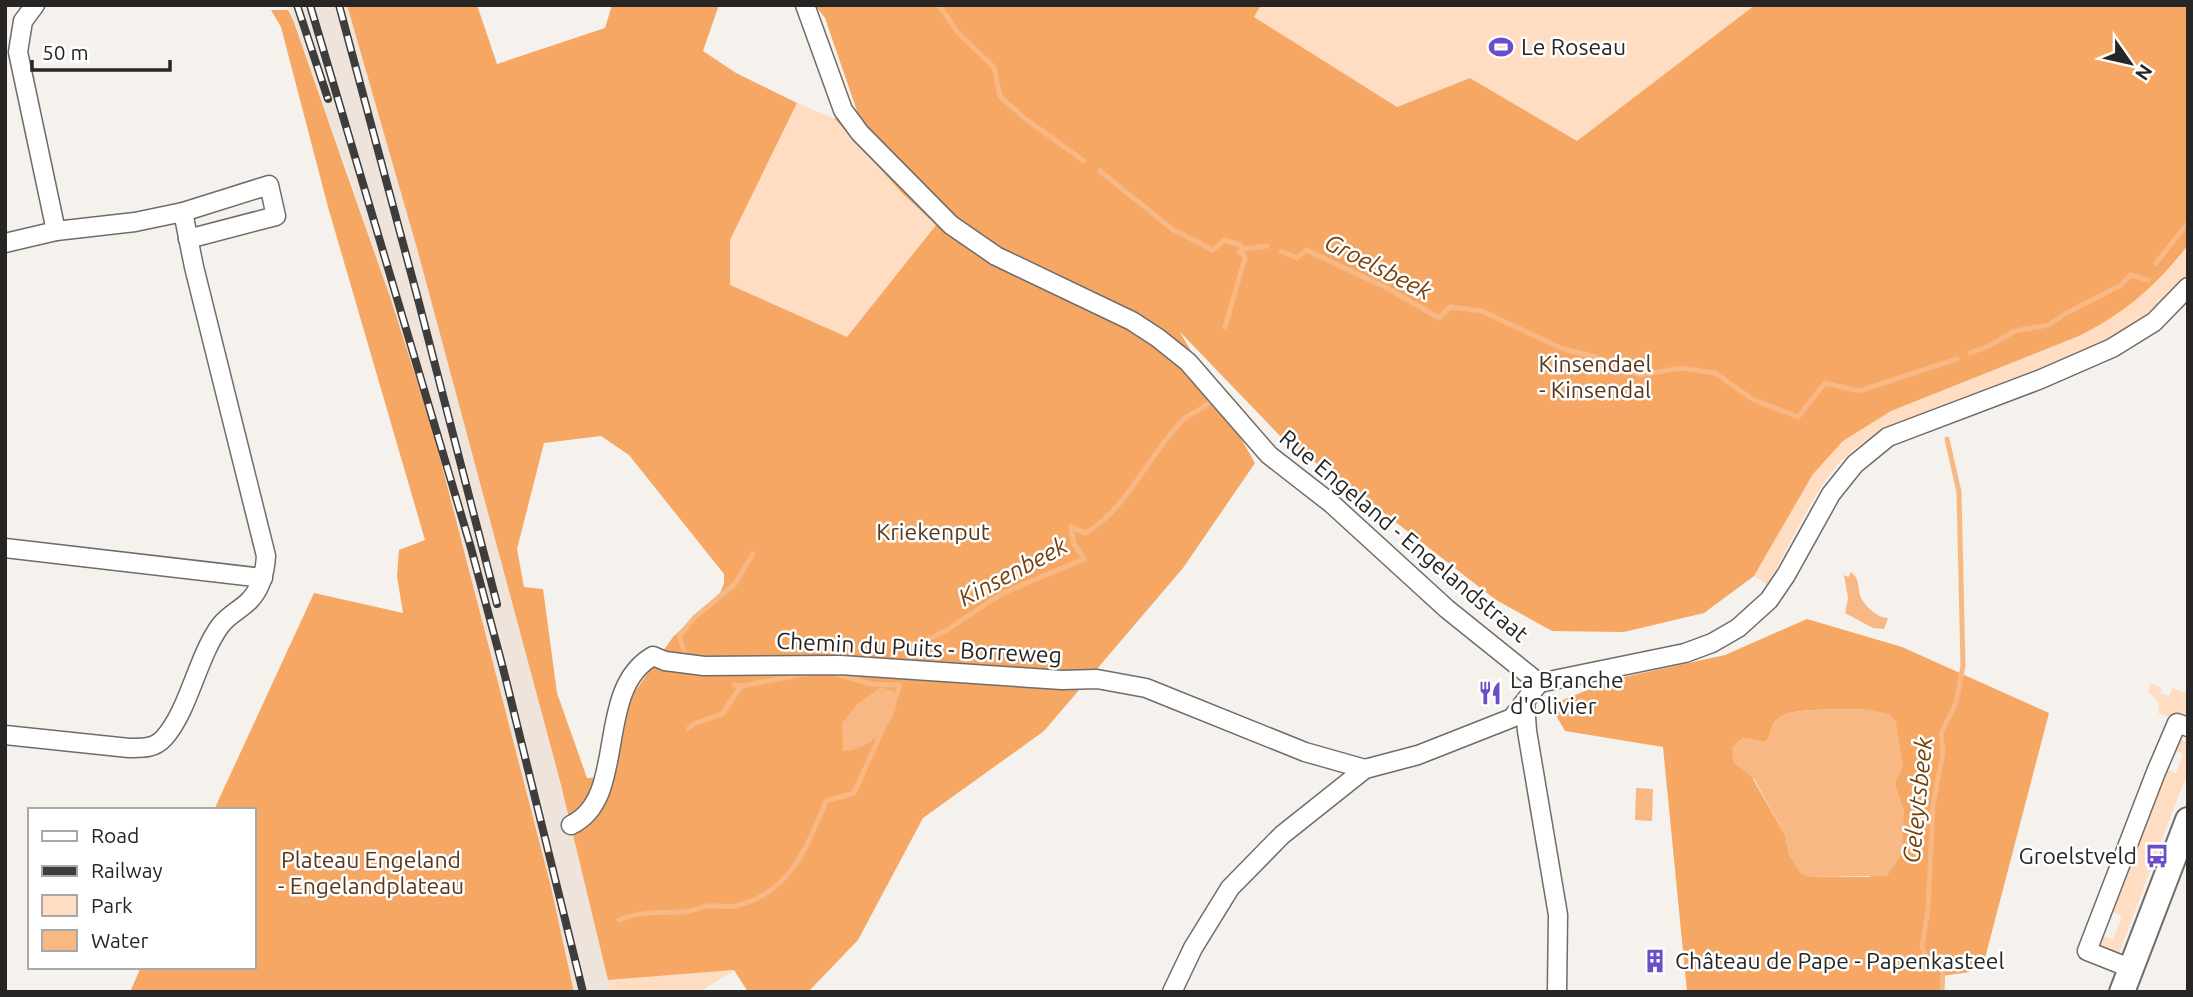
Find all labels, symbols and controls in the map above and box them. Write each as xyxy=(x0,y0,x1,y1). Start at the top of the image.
scale bar xyxy=(32,28,170,72)
north arrow xyxy=(2095,28,2165,98)
sports icon: Le Roseau xyxy=(1487,33,1515,61)
place label: Le Roseau xyxy=(1521,34,1626,59)
text: 50 m xyxy=(42,40,89,64)
text: N xyxy=(2131,60,2157,85)
water label: Groelsbeek xyxy=(1320,228,1437,305)
park label: Kinsendael - Kinsendal xyxy=(1539,351,1652,402)
street label: Rue Engeland - Engelandstraat xyxy=(1275,425,1533,647)
park label: Kriekenput xyxy=(876,519,990,544)
water label: Kinsenbeek xyxy=(954,531,1072,612)
street label: Chemin du Puits - Borreweg xyxy=(775,628,1063,667)
place label: La Branche d'Olivier xyxy=(1510,667,1624,718)
restaurant icon: La Branche d'Olivier xyxy=(1476,679,1504,707)
water label: Geleytsbeek xyxy=(1897,735,1938,865)
legend xyxy=(28,808,256,969)
text: Road xyxy=(91,823,139,847)
bus stop icon: Groelstveld xyxy=(2143,842,2171,870)
place label: Groelstveld xyxy=(2018,843,2137,868)
park label: Plateau Engeland - Engelandplateau xyxy=(278,847,464,898)
text: Railway xyxy=(91,858,163,882)
text: Park xyxy=(91,893,133,917)
text: Water xyxy=(91,928,149,952)
building icon: Château de Pape - Papenkasteel xyxy=(1641,947,1669,975)
place label: Château de Pape - Papenkasteel xyxy=(1675,948,2005,973)

